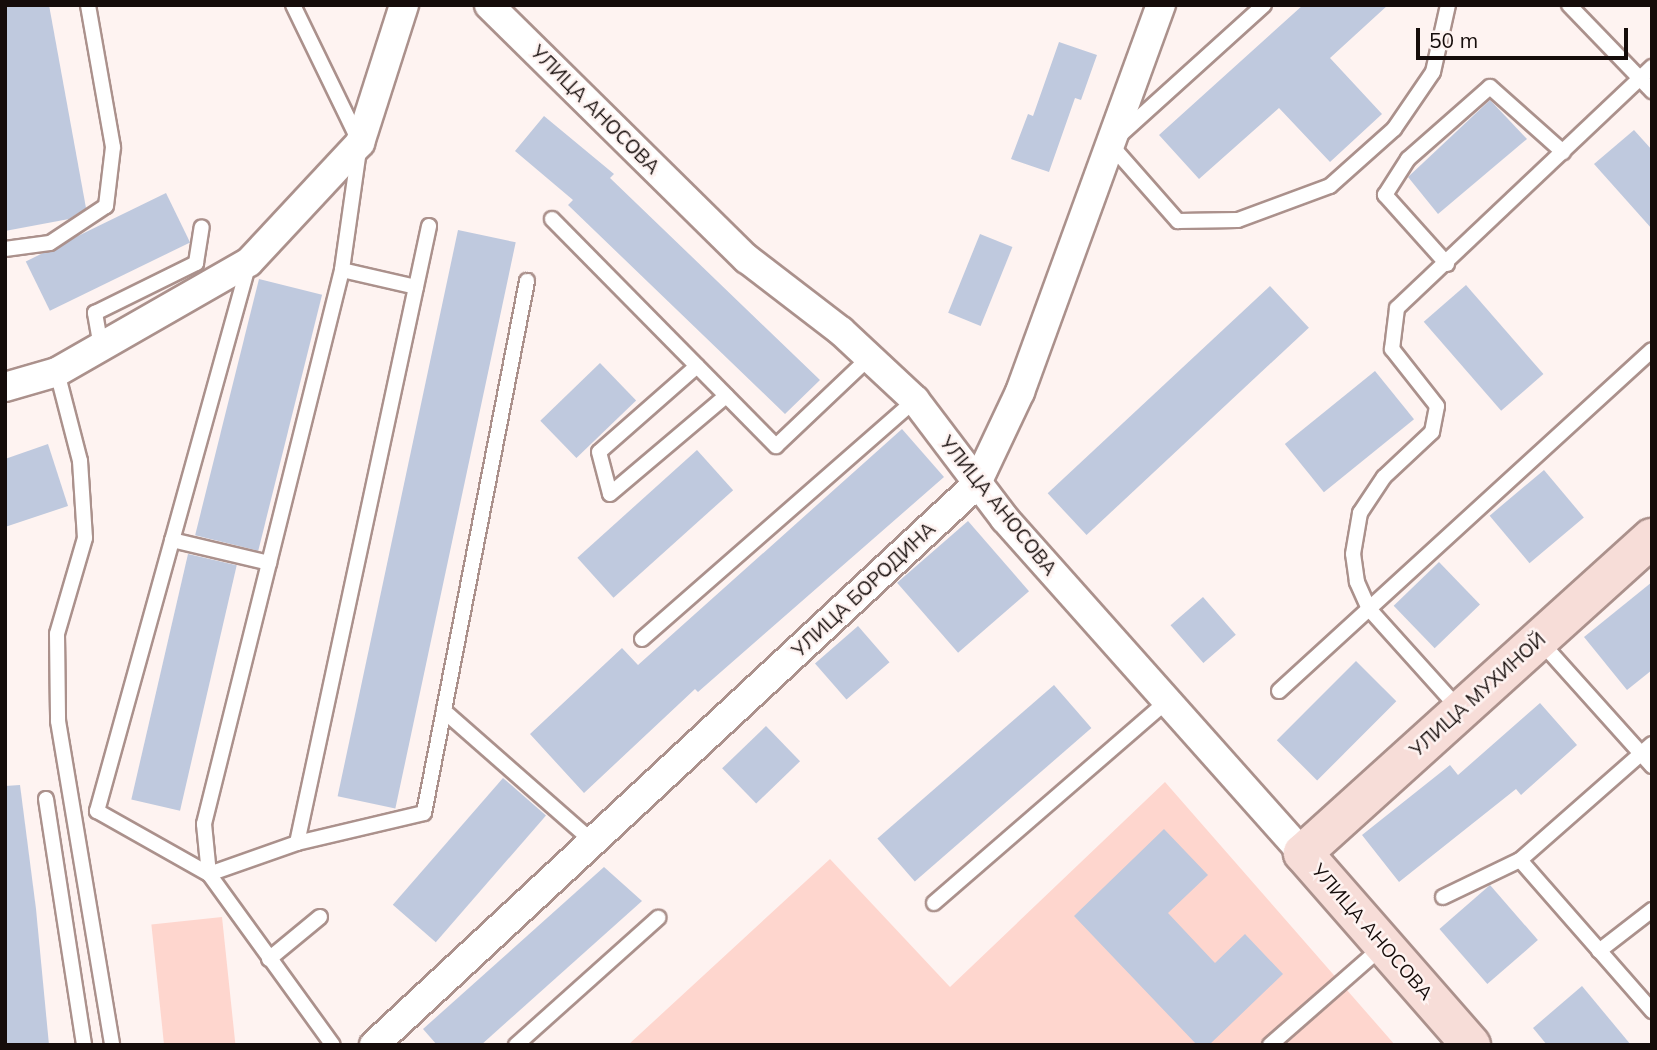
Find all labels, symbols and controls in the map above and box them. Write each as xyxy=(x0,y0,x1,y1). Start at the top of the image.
scale bar xyxy=(1419,14,1631,58)
text: 50 m xyxy=(1429,27,1478,53)
street label: УЛИЦА АНОСОВА xyxy=(526,41,664,179)
street label: УЛИЦА АНОСОВА xyxy=(935,432,1061,580)
street label: УЛИЦА БОРОДИНА xyxy=(788,518,940,662)
street label: УЛИЦА МУХИНОЙ xyxy=(1406,628,1550,762)
street label: УЛИЦА АНОСОВА xyxy=(1307,859,1437,1005)

